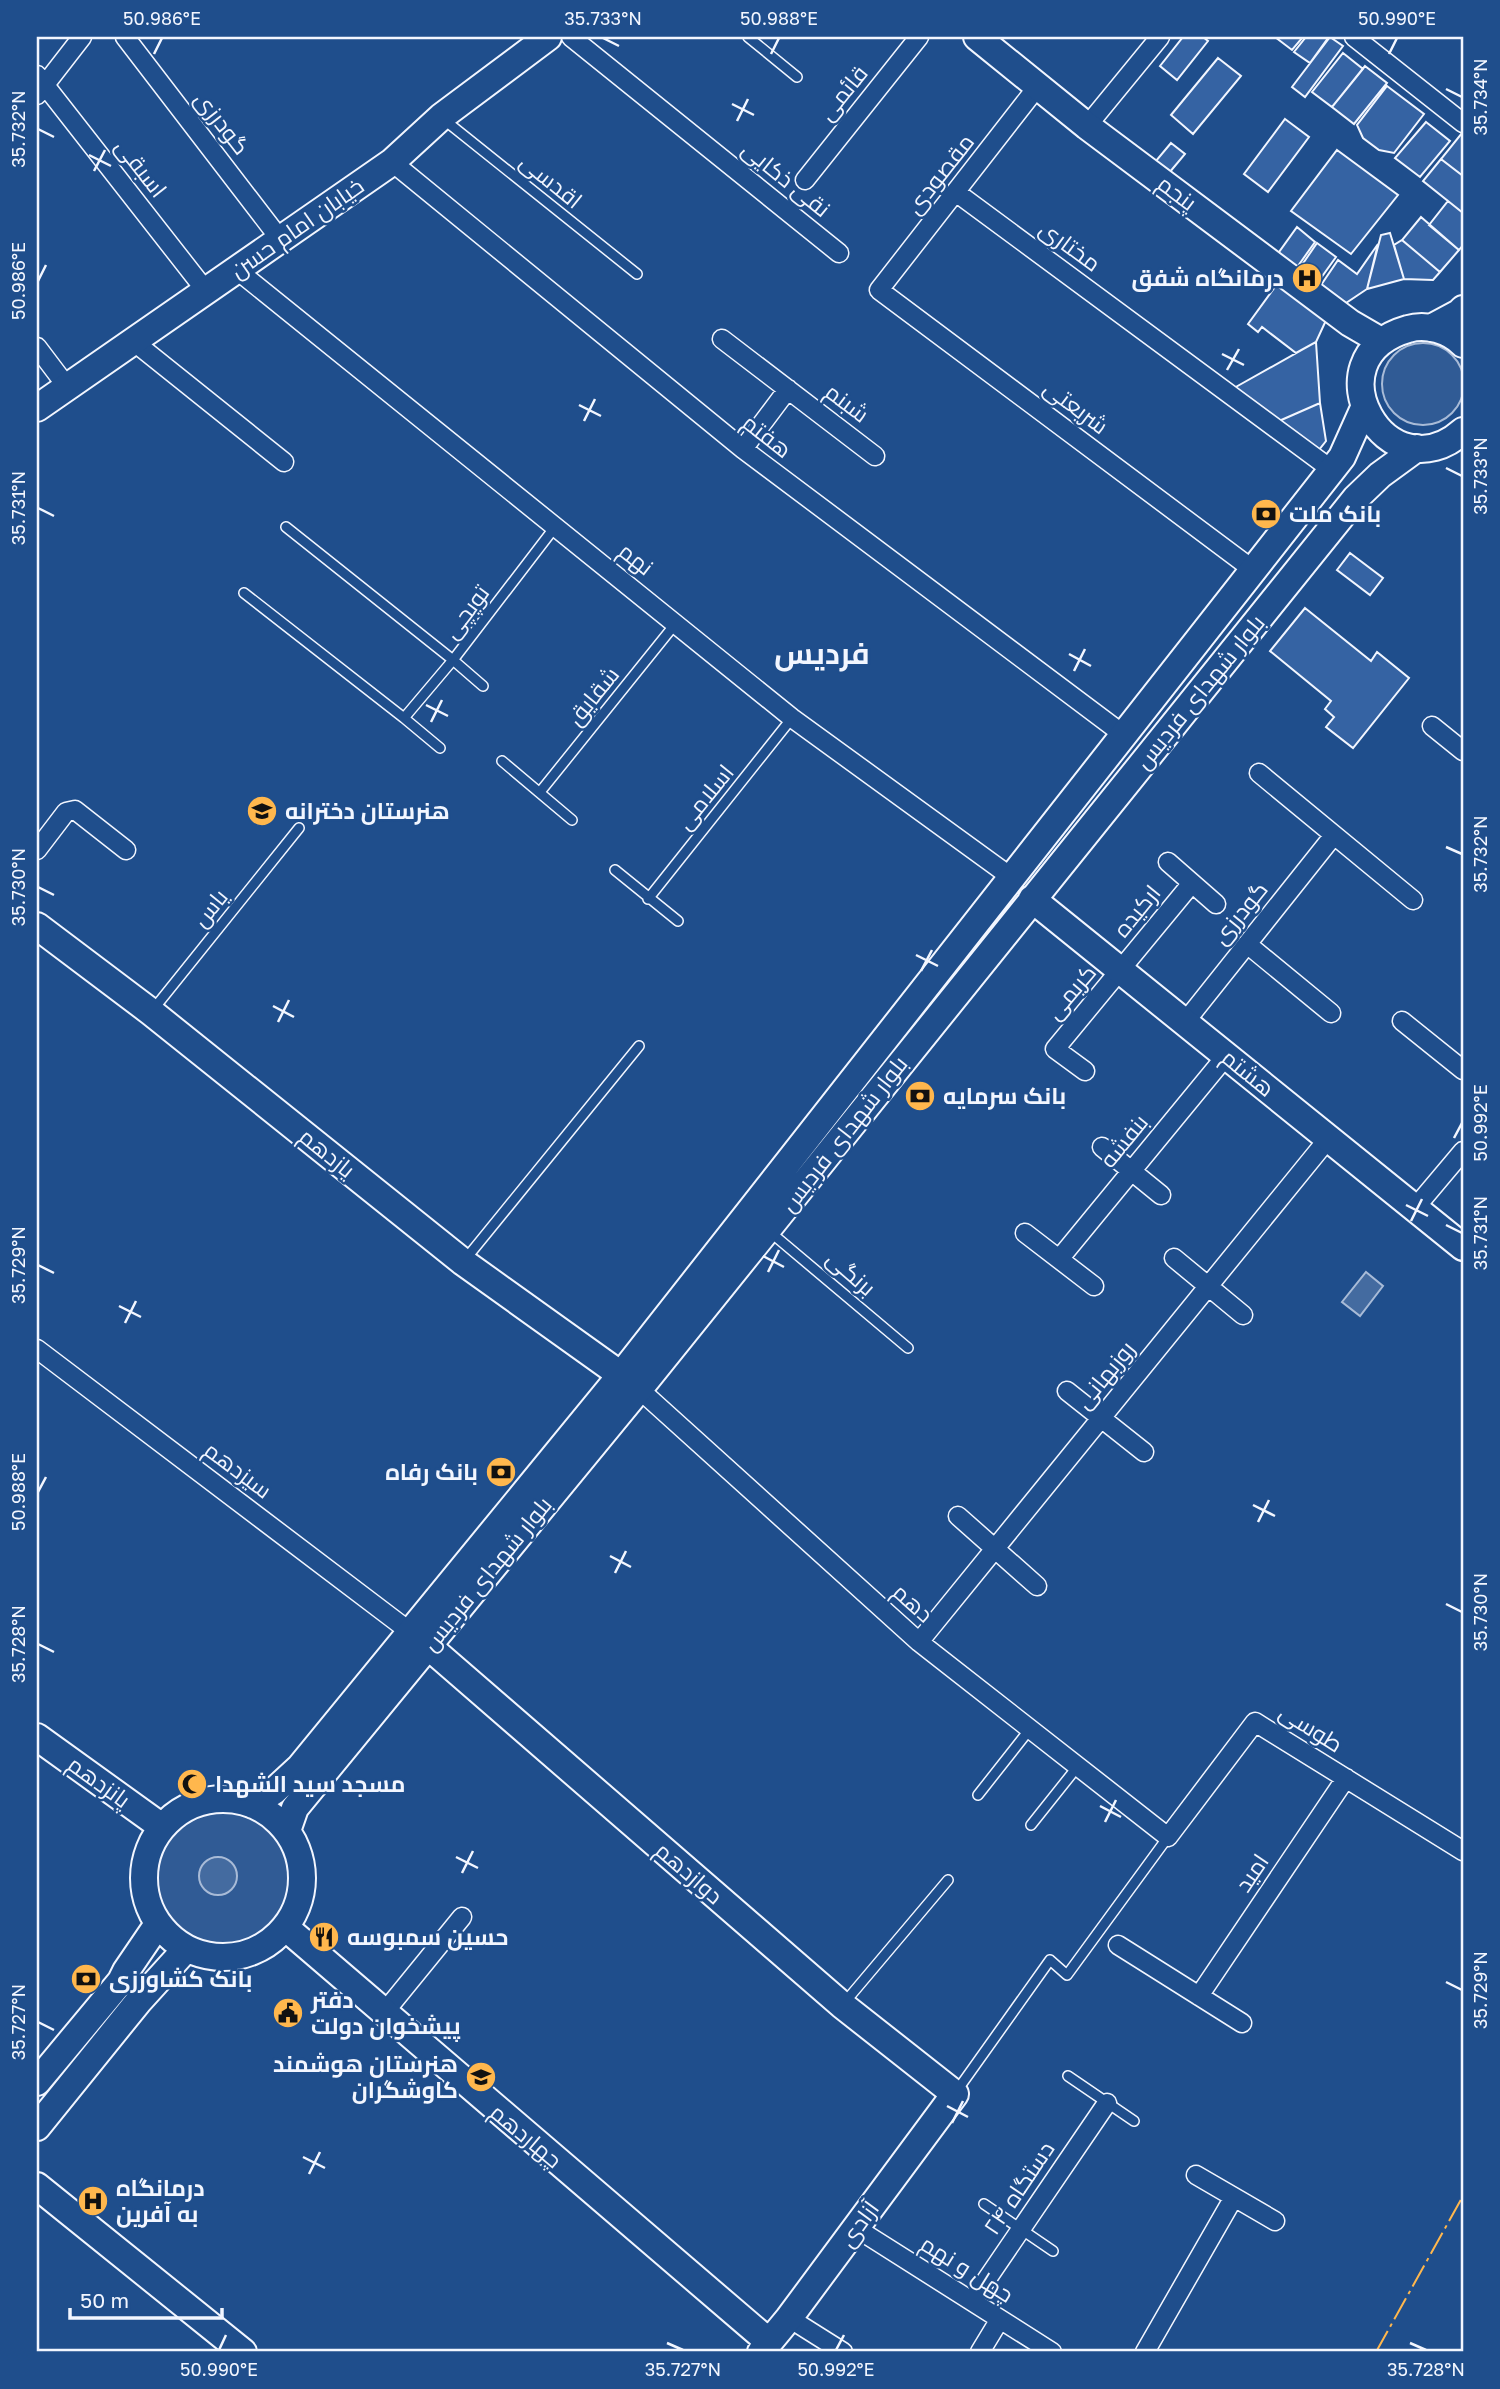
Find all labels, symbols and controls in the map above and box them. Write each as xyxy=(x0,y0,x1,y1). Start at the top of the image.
text: 50.986°E xyxy=(123,7,201,29)
text: 35.733°N xyxy=(564,7,642,29)
text: 50.988°E xyxy=(740,7,818,29)
text: 50.990°E xyxy=(1358,7,1436,29)
text: 35.734°N xyxy=(1469,58,1491,136)
street label: قائمی xyxy=(812,59,874,126)
street label: گودرزی xyxy=(189,85,256,160)
text: 35.732°N xyxy=(7,90,29,168)
street label: مقصودی xyxy=(899,128,980,220)
street label: اسبقی xyxy=(109,132,173,203)
street label: نقی ذکایی xyxy=(736,134,837,223)
street label: اقدسی xyxy=(514,147,588,214)
street label: پنجم xyxy=(1151,168,1203,218)
street label: خیابان امام حسن xyxy=(224,171,370,286)
street label: مختاری xyxy=(1034,214,1107,278)
text: 50.986°E xyxy=(7,242,29,320)
hospital icon: درمانگاه شفق xyxy=(1290,261,1324,295)
place label: درمانگاه شفق xyxy=(1132,263,1284,292)
street label: شریعتی xyxy=(1038,373,1114,440)
street label: شبنم xyxy=(818,377,875,430)
street label: هفتم xyxy=(736,407,798,466)
text: 35.733°N xyxy=(1469,437,1491,515)
text: 35.731°N xyxy=(7,471,29,545)
bank icon: بانک ملت xyxy=(1249,497,1283,531)
place label: بانک ملت xyxy=(1289,499,1381,527)
street label: نهم xyxy=(612,536,660,583)
street label: توپچی xyxy=(436,579,496,645)
street label: بلوار شهدای فردیس xyxy=(1128,609,1271,775)
district label: فردیس xyxy=(774,635,870,672)
street label: شقایق xyxy=(560,660,625,731)
street label: اسلامی xyxy=(670,758,740,835)
school or university icon: هنرستان دخترانه xyxy=(245,794,279,828)
place label: هنرستان دخترانه xyxy=(285,796,450,825)
text: 35.732°N xyxy=(1469,815,1491,893)
text: 35.730°N xyxy=(7,848,29,926)
street label: گودرزی xyxy=(1205,875,1274,950)
street label: ارکیده xyxy=(1107,879,1166,942)
street label: یاس xyxy=(186,883,234,933)
street label: کریمی xyxy=(1039,958,1102,1025)
street label: هشتم xyxy=(1215,1042,1281,1104)
street label: بلوار شهدای فردیس xyxy=(774,1050,914,1218)
bank icon: بانک سرمایه xyxy=(903,1079,937,1113)
place label: بانک سرمایه xyxy=(943,1081,1066,1110)
text: 50.992°E xyxy=(1469,1084,1491,1162)
street label: بنفشه xyxy=(1093,1108,1153,1173)
street label: یازدهم xyxy=(292,1121,361,1185)
text: 35.731°N xyxy=(1469,1196,1491,1270)
text: 35.729°N xyxy=(7,1226,29,1304)
street label: برنگی xyxy=(821,1243,882,1302)
street label: روزبهانی xyxy=(1068,1335,1141,1415)
street label: سیزدهم xyxy=(198,1435,278,1506)
text: 50.988°E xyxy=(7,1453,29,1531)
bank icon: بانک رفاه xyxy=(484,1455,518,1489)
place label: بانک رفاه xyxy=(385,1457,478,1486)
street label: بلوار شهدای فردیس xyxy=(415,1491,558,1657)
text: 35.730°N xyxy=(1469,1573,1491,1651)
street label: دهم xyxy=(886,1577,940,1630)
text: 35.728°N xyxy=(7,1605,29,1683)
street label: طوسی xyxy=(1274,1697,1349,1758)
street label: پانزدهم xyxy=(61,1749,136,1816)
mosque icon: مسجد سید الشهدا xyxy=(175,1767,209,1801)
place label: مسجد سید الشهدا xyxy=(215,1769,406,1798)
street label: دوازدهم xyxy=(648,1835,729,1911)
street label: امید xyxy=(1228,1848,1274,1897)
restaurant icon: حسین سمبوسه xyxy=(307,1920,341,1954)
place label: حسین سمبوسه xyxy=(347,1922,509,1951)
text: 35.729°N xyxy=(1469,1951,1491,2029)
bank icon: بانک کشاورزی xyxy=(69,1962,103,1996)
place label: بانک کشاورزی xyxy=(109,1964,252,1993)
text: 35.727°N xyxy=(7,1984,29,2060)
place label: دفتر پیشخوان دولت xyxy=(310,1985,461,2042)
public building icon: دفتر پیشخوان دولت xyxy=(271,1996,305,2030)
place label: هنرستان هوشمند کاوشگران xyxy=(273,2049,458,2104)
school or university icon: هنرستان هوشمند کاوشگران xyxy=(464,2060,498,2094)
street label: چهاردهم xyxy=(483,2097,568,2176)
street label: ۲۴ دستگاه xyxy=(977,2135,1060,2239)
place label: درمانگاه به آفرین xyxy=(116,2173,205,2228)
hospital icon: درمانگاه به آفرین xyxy=(76,2184,110,2218)
street label: آزادی xyxy=(832,2195,885,2253)
street label: چهل و نهم xyxy=(914,2229,1019,2310)
scale bar xyxy=(70,2277,222,2321)
text: 50 m xyxy=(80,2287,129,2313)
text: 50.990°E xyxy=(180,2358,258,2380)
text: 35.727°N xyxy=(645,2358,721,2380)
text: 50.992°E xyxy=(797,2358,875,2380)
text: 35.728°N xyxy=(1387,2358,1465,2380)

